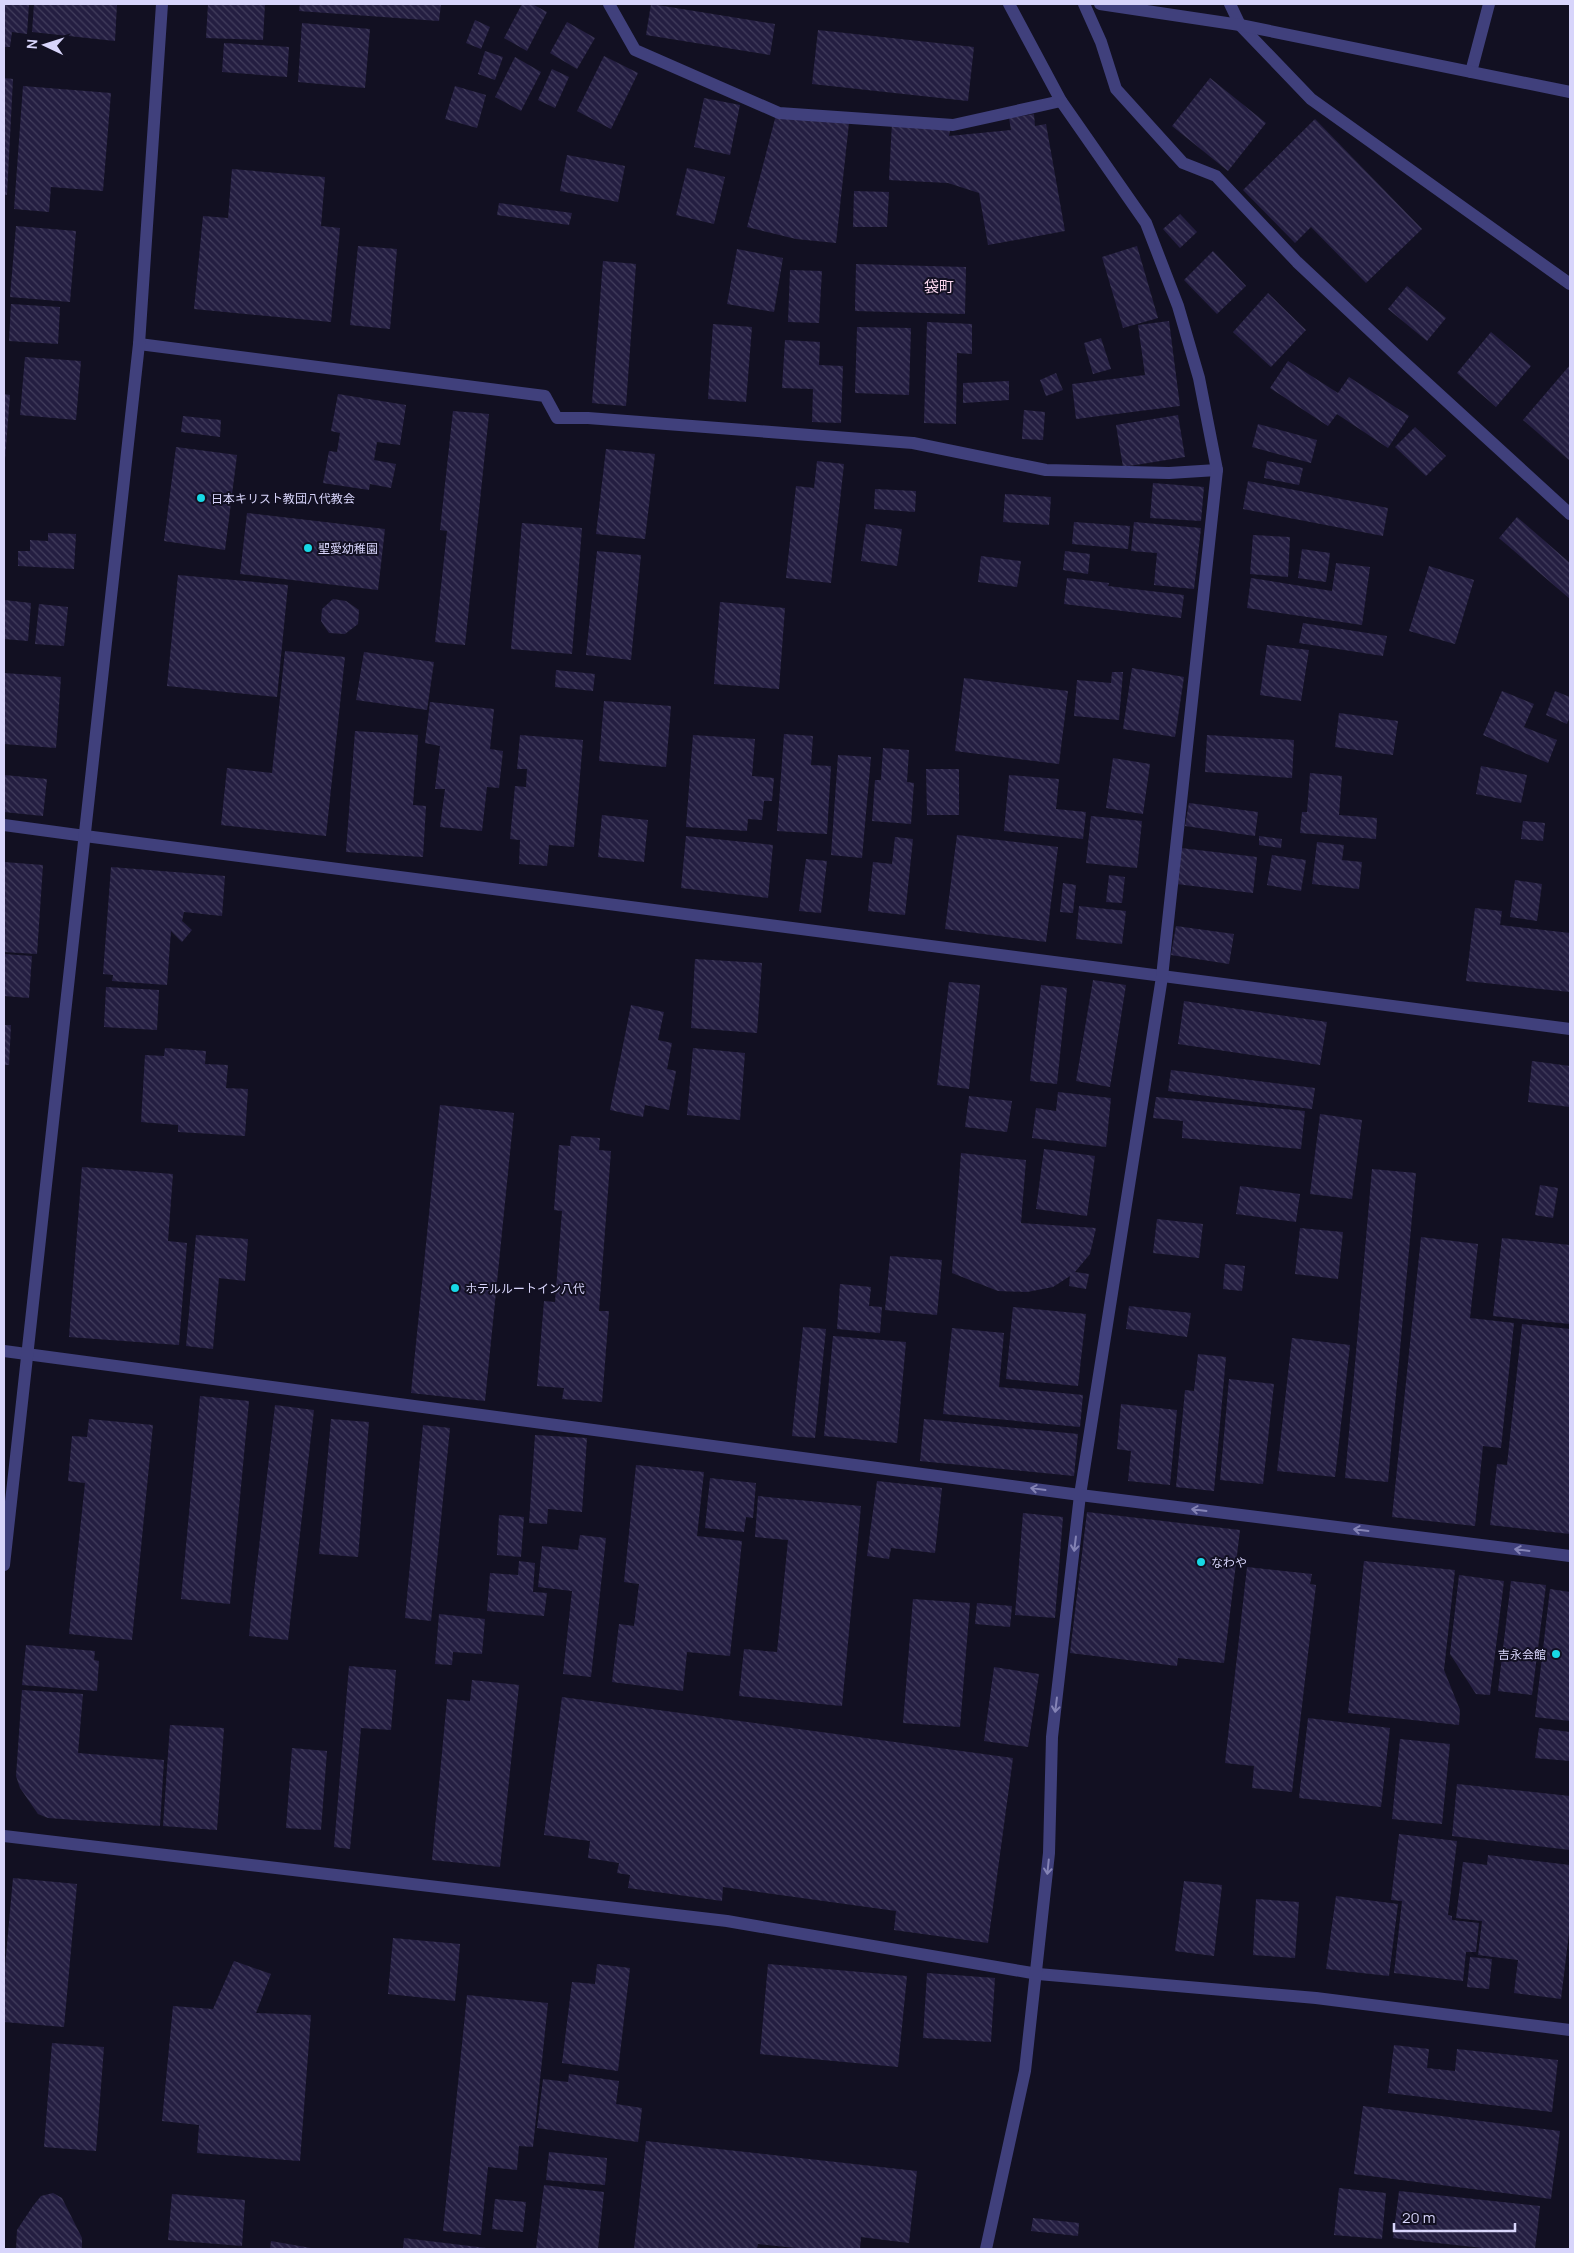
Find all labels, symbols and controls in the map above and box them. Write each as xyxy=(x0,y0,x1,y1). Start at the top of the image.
north arrow xyxy=(20,20,70,70)
text: N xyxy=(22,38,41,50)
district label: 袋町 xyxy=(924,276,954,297)
place label: 日本キリスト教団八代教会 xyxy=(211,490,355,507)
marker: 日本キリスト教団八代教会 xyxy=(195,492,207,504)
place label: 聖愛幼稚園 xyxy=(318,540,378,557)
marker: 聖愛幼稚園 xyxy=(302,542,314,554)
place label: ホテルルートイン八代 xyxy=(465,1280,585,1297)
marker: ホテルルートイン八代 xyxy=(449,1282,461,1294)
one-way arrow xyxy=(1030,1484,1046,1494)
one-way arrow xyxy=(1192,1505,1208,1515)
one-way arrow xyxy=(1353,1525,1369,1535)
one-way arrow xyxy=(1070,1535,1080,1551)
one-way arrow xyxy=(1514,1545,1530,1555)
place label: なわや xyxy=(1211,1554,1247,1571)
marker: なわや xyxy=(1195,1556,1207,1568)
place label: 吉永会館 xyxy=(1498,1646,1546,1663)
marker: 吉永会館 xyxy=(1550,1648,1562,1660)
one-way arrow xyxy=(1051,1697,1061,1713)
one-way arrow xyxy=(1043,1859,1053,1875)
scale bar xyxy=(1394,2200,1515,2232)
text: 20 m xyxy=(1402,2207,1435,2228)

